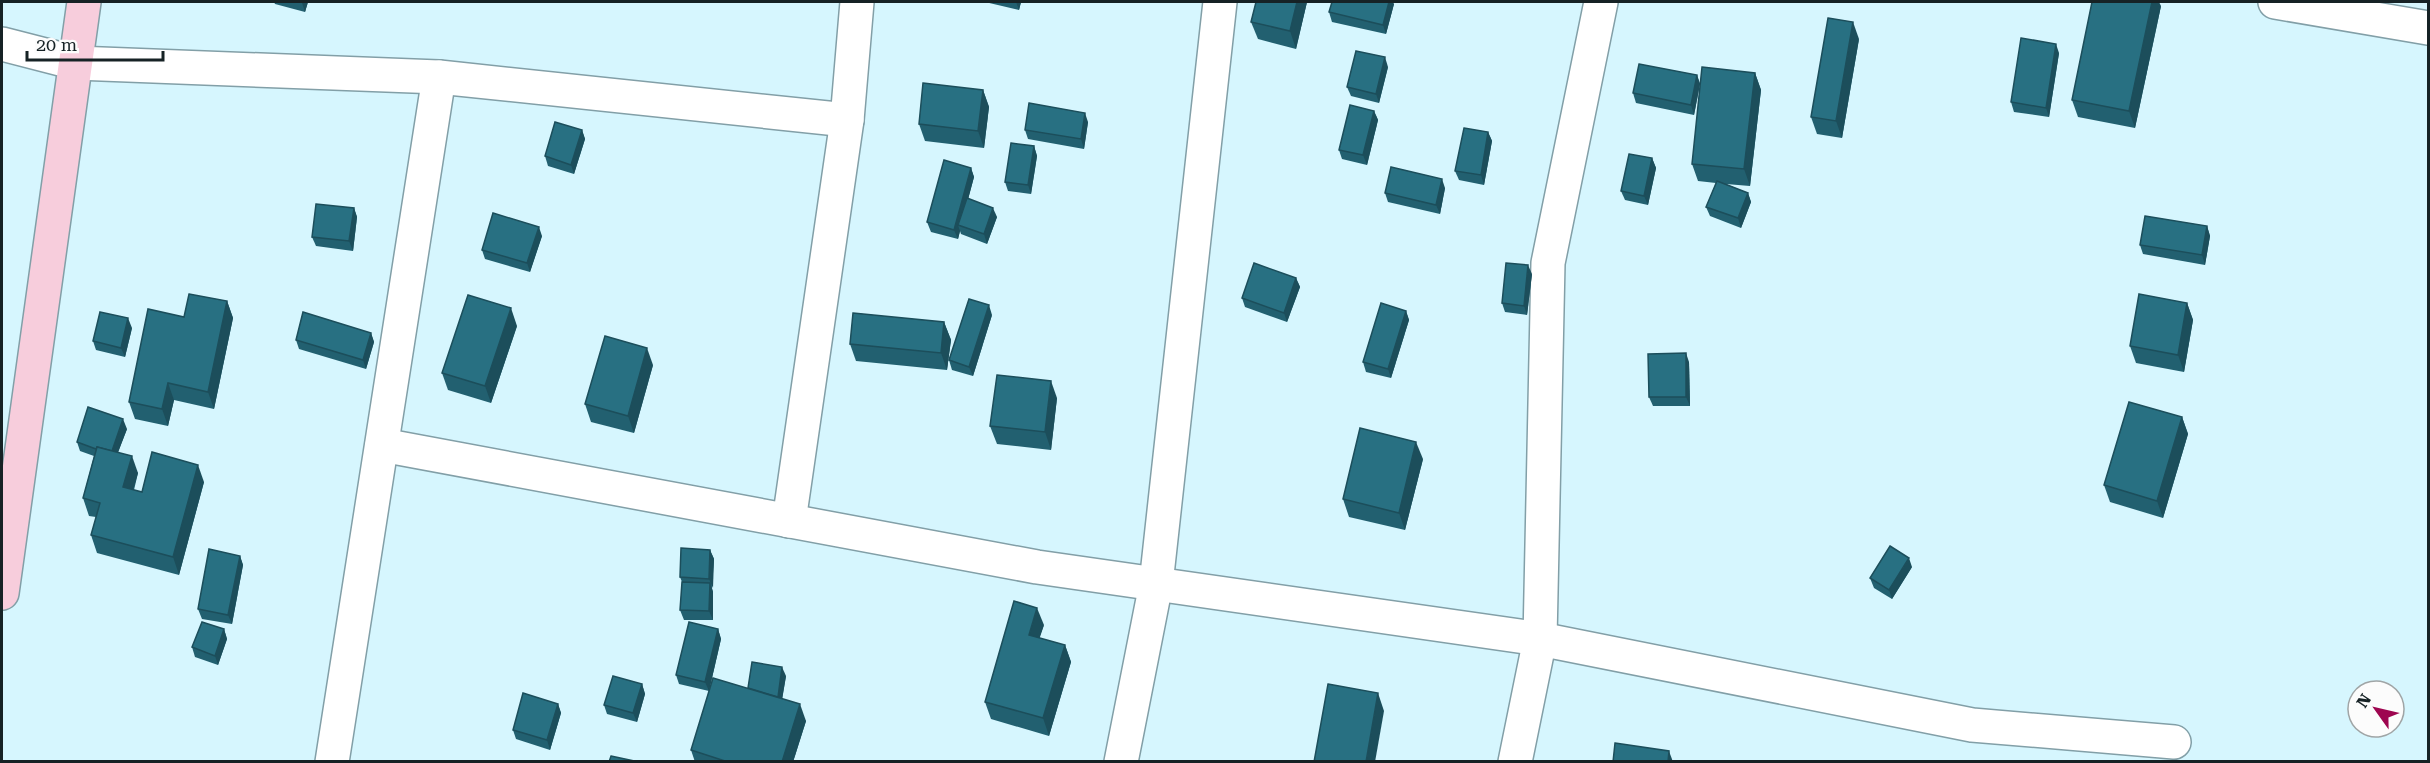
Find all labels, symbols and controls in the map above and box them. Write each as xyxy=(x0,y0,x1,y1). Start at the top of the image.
scale bar xyxy=(27,24,164,62)
text: 20 m xyxy=(36,34,77,55)
north arrow xyxy=(2346,679,2406,739)
text: N xyxy=(2353,690,2375,711)

